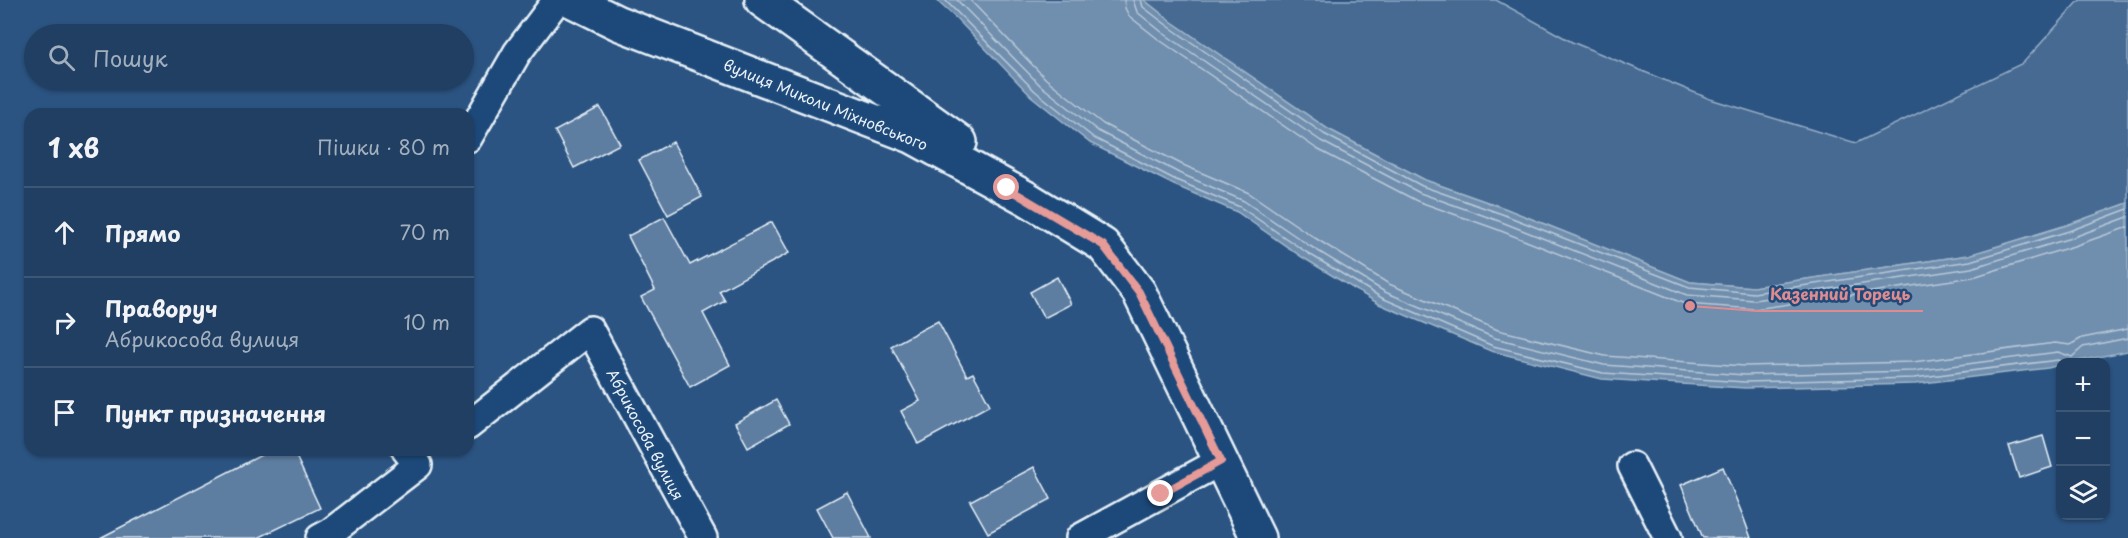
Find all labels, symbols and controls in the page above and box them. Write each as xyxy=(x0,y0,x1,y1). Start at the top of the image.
search box xyxy=(24,24,474,90)
icon: search xyxy=(45,41,78,74)
text: Пошук xyxy=(93,41,168,74)
street label: вулиця Миколи Міхновського xyxy=(720,52,932,156)
text: 1 хв xyxy=(48,128,99,167)
text: Пішки · 80 m xyxy=(317,132,450,162)
route start xyxy=(993,174,1019,200)
icon: ahead xyxy=(48,216,81,249)
text: Прямо xyxy=(105,216,180,249)
text: 70 m xyxy=(400,217,450,247)
callout: Казенний Торець xyxy=(1758,277,1923,311)
text: Казенний Торець xyxy=(1770,281,1911,305)
text: Праворуч xyxy=(105,291,218,324)
icon: right xyxy=(48,306,81,339)
text: 10 m xyxy=(403,307,450,337)
text: Абрикосова вулиця xyxy=(105,324,299,354)
map controls xyxy=(2056,358,2110,520)
button: + xyxy=(2056,358,2110,412)
street label: Абрикосова вулиця xyxy=(602,364,690,504)
icon: arrive xyxy=(48,396,81,429)
text: Пункт призначення xyxy=(105,396,326,429)
button: − xyxy=(2056,412,2110,466)
button: layers xyxy=(2056,466,2110,520)
route end xyxy=(1147,480,1173,506)

